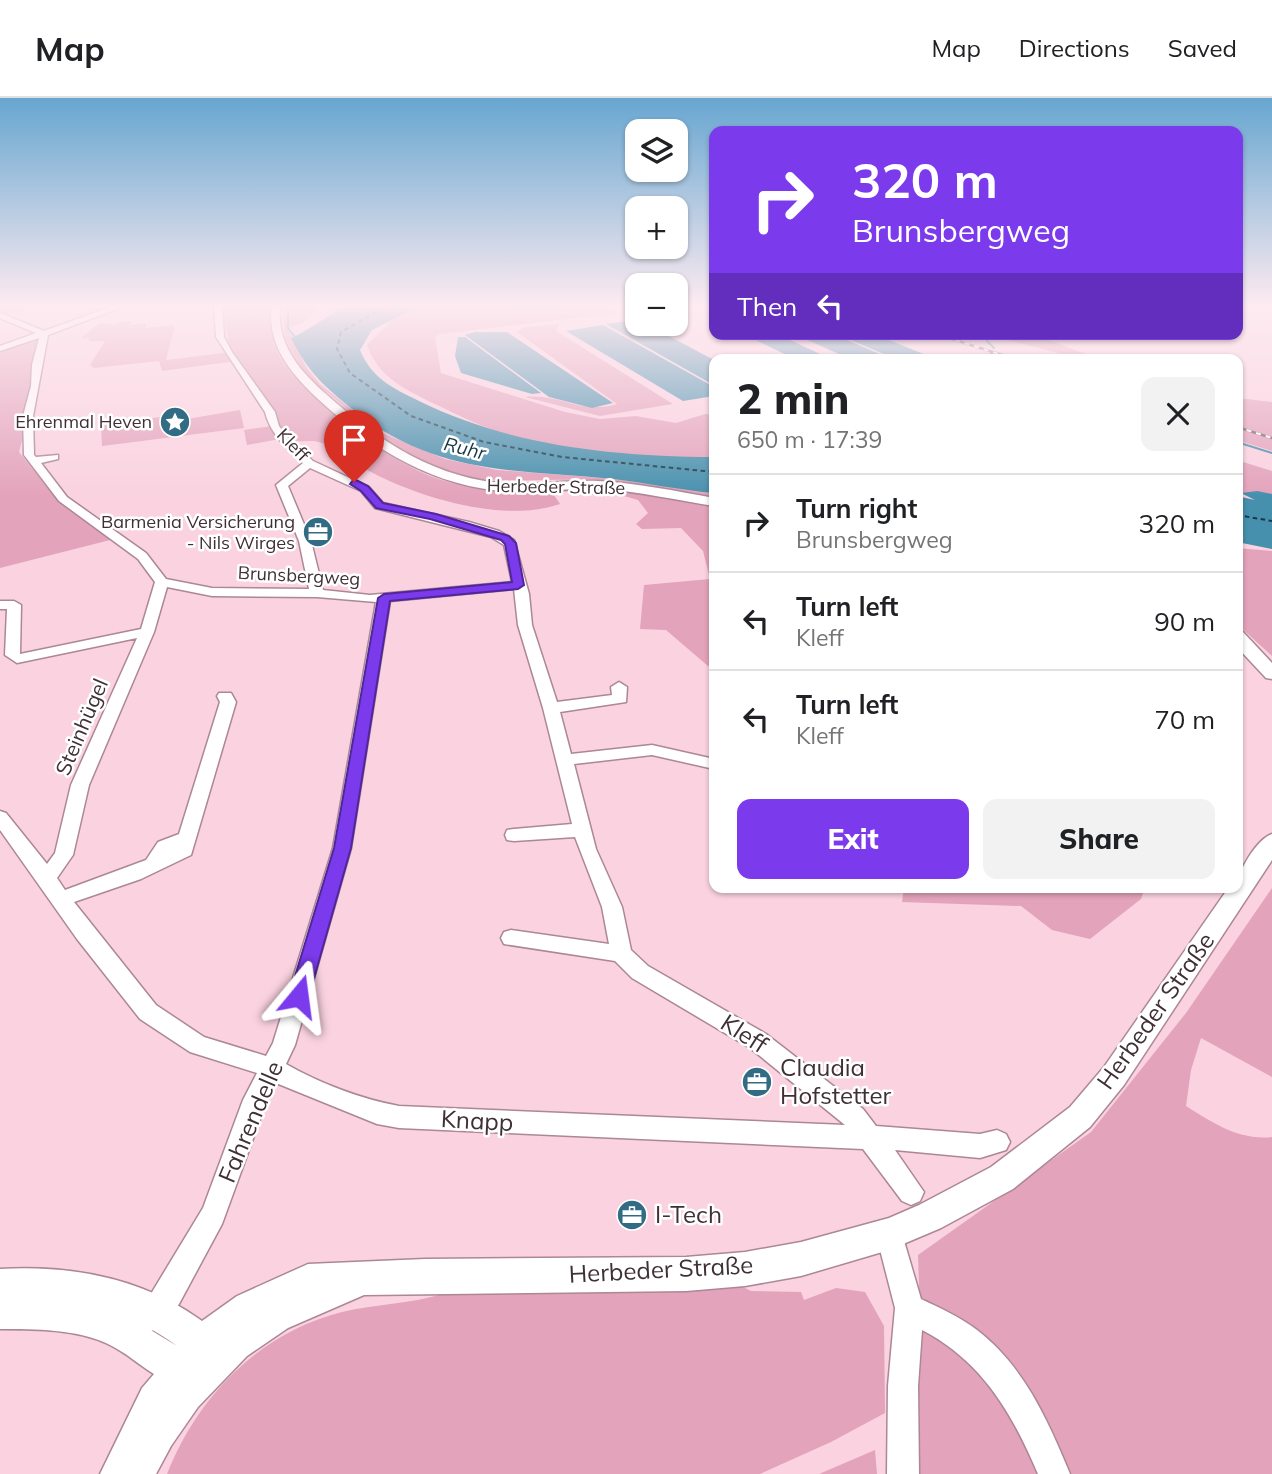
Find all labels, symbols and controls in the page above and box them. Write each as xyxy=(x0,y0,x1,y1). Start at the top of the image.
text: Map xyxy=(35,28,105,69)
text: Map xyxy=(931,33,981,63)
text: Directions xyxy=(1019,33,1130,63)
text: Saved xyxy=(1168,33,1237,63)
map controls xyxy=(625,119,688,336)
button: layers xyxy=(625,119,688,182)
text: 320 m xyxy=(852,149,998,210)
icon: right xyxy=(737,154,828,245)
button: + xyxy=(625,196,688,259)
text: Brunsbergweg xyxy=(852,210,1070,250)
button: − xyxy=(625,273,688,336)
icon: left xyxy=(811,287,849,325)
text: Then xyxy=(737,290,797,323)
text: 2 min xyxy=(737,372,850,425)
button: close xyxy=(1141,377,1215,451)
place icon: Ehrenmal Heven xyxy=(158,405,192,439)
place label: Ehrenmal Heven xyxy=(15,410,152,433)
pin xyxy=(324,410,384,482)
icon: arrive xyxy=(335,421,373,459)
street label: Kleff xyxy=(272,423,315,467)
text: 650 m · 17:39 xyxy=(737,425,882,454)
water label: Ruhr xyxy=(442,431,489,465)
street label: Herbeder Straße xyxy=(487,474,625,499)
text: Turn right xyxy=(796,492,917,525)
icon: right xyxy=(737,504,775,542)
text: 320 m xyxy=(1139,507,1215,540)
place label: Barmenia Versicherung - Nils Wirges xyxy=(101,510,295,554)
office icon: Barmenia Versicherung - Nils Wirges xyxy=(301,515,335,549)
text: Brunsbergweg xyxy=(796,525,953,554)
street label: Brunsbergweg xyxy=(237,561,361,590)
text: Turn left xyxy=(796,590,898,623)
icon: left xyxy=(737,602,775,640)
text: 90 m xyxy=(1154,605,1215,638)
text: Kleff xyxy=(796,623,844,652)
street label: Steinhügel xyxy=(49,674,113,779)
text: Turn left xyxy=(796,688,898,721)
icon: left xyxy=(737,700,775,738)
text: 70 m xyxy=(1154,703,1215,736)
text: Kleff xyxy=(796,721,844,750)
button: Exit xyxy=(737,799,969,879)
button: Share xyxy=(983,799,1215,879)
street label: Herbeder Straße xyxy=(1090,926,1220,1095)
position arrow xyxy=(262,959,336,1033)
street label: Kleff xyxy=(715,1007,774,1060)
place label: Claudia Hofstetter xyxy=(780,1052,891,1110)
street label: Fahrendelle xyxy=(211,1056,289,1187)
office icon: Claudia Hofstetter xyxy=(740,1065,774,1099)
street label: Knapp xyxy=(440,1103,514,1137)
office icon: I-Tech xyxy=(615,1198,649,1232)
place label: I-Tech xyxy=(655,1199,722,1229)
street label: Herbeder Straße xyxy=(568,1249,754,1289)

